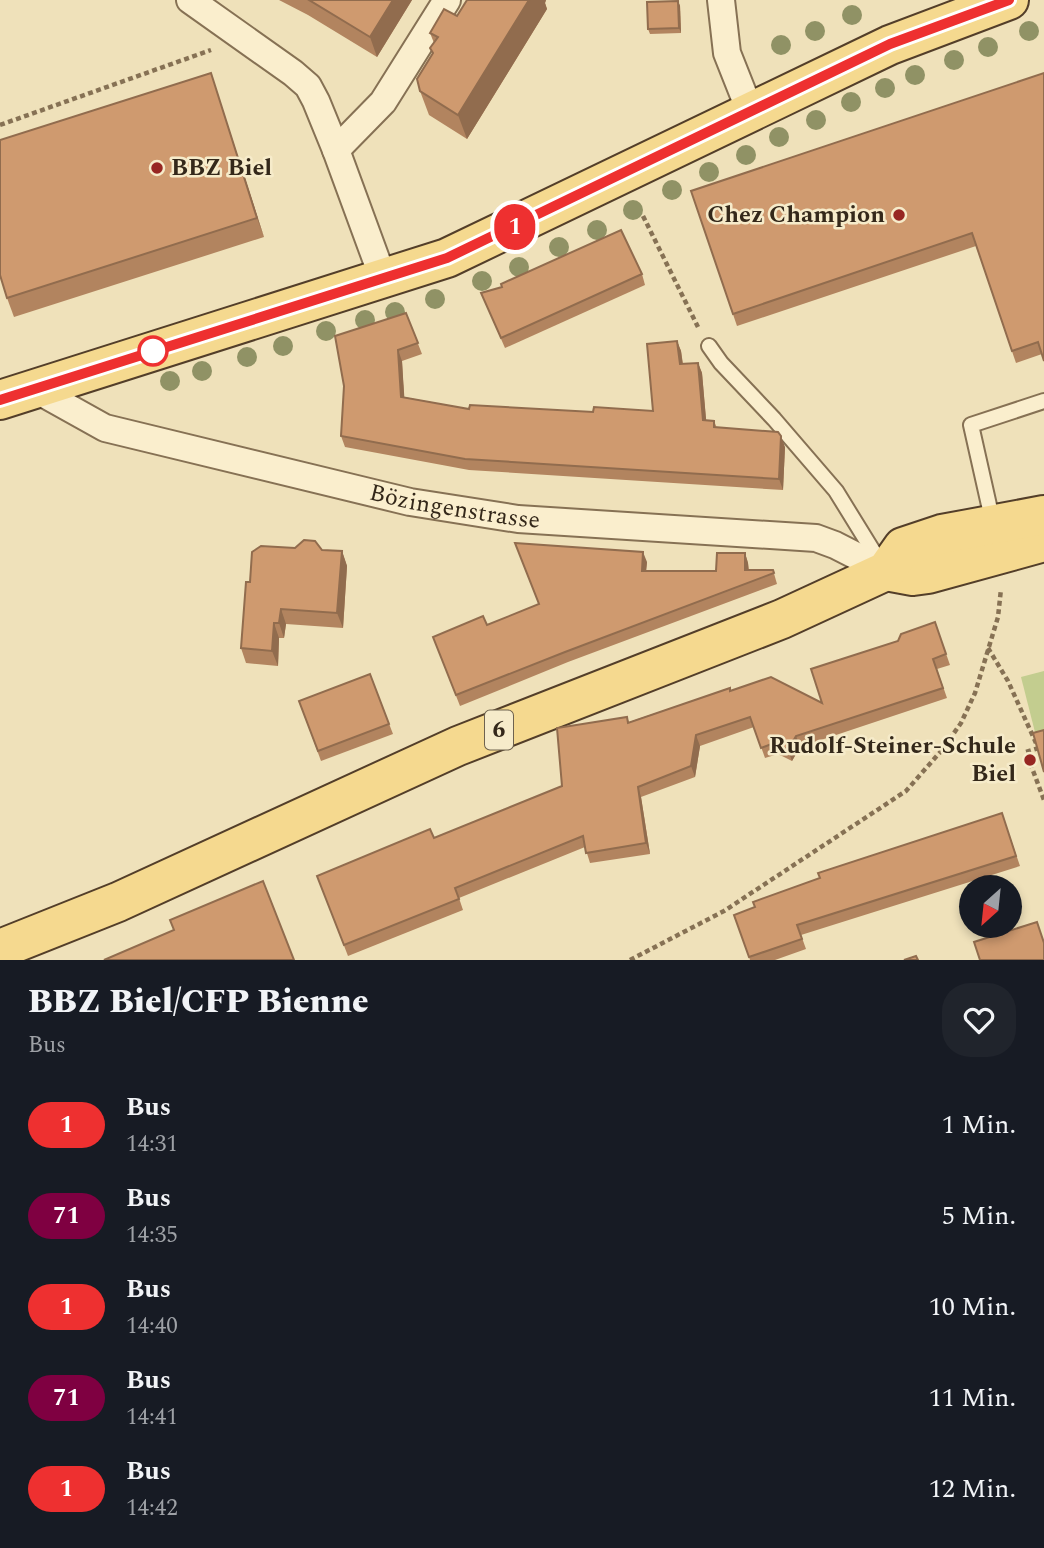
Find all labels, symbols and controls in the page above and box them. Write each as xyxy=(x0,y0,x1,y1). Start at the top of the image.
place label: BBZ Biel xyxy=(171,150,272,186)
marker: BBZ Biel xyxy=(149,160,165,176)
place label: Chez Champion xyxy=(707,197,885,233)
line badge: 1 xyxy=(492,204,538,250)
marker: Chez Champion xyxy=(891,207,907,223)
text: 1 xyxy=(508,209,522,245)
unlabelled marker xyxy=(138,336,168,366)
street label: Bözingenstrasse xyxy=(366,475,541,538)
road number: 6 xyxy=(485,710,513,750)
place label: Rudolf-Steiner-Schule Biel xyxy=(769,728,1016,792)
marker: Rudolf-Steiner-Schule Biel xyxy=(1022,752,1038,768)
north arrow xyxy=(959,875,1022,938)
map controls xyxy=(959,875,1022,938)
text: BBZ Biel/CFP Bienne xyxy=(28,977,369,1027)
button: heart xyxy=(942,983,1016,1057)
text: Bus xyxy=(28,1028,66,1063)
text: Bus xyxy=(126,1087,171,1127)
text: 1 Min. xyxy=(942,1105,1016,1145)
text: 1 xyxy=(60,1107,73,1143)
text: 14:31 xyxy=(126,1127,178,1162)
text: Bus xyxy=(126,1178,171,1218)
text: 5 Min. xyxy=(942,1196,1016,1236)
text: 71 xyxy=(53,1198,80,1234)
text: 14:35 xyxy=(126,1218,178,1253)
text: Bus xyxy=(126,1269,171,1309)
text: 10 Min. xyxy=(929,1287,1016,1327)
text: 1 xyxy=(60,1289,73,1325)
text: 14:40 xyxy=(126,1309,178,1344)
text: Bus xyxy=(126,1360,171,1400)
text: 11 Min. xyxy=(929,1378,1016,1418)
text: 71 xyxy=(53,1380,80,1416)
text: 14:41 xyxy=(126,1400,178,1435)
text: Bus xyxy=(126,1451,171,1491)
text: 12 Min. xyxy=(929,1469,1016,1509)
text: 1 xyxy=(60,1471,73,1507)
text: 14:42 xyxy=(126,1491,178,1526)

